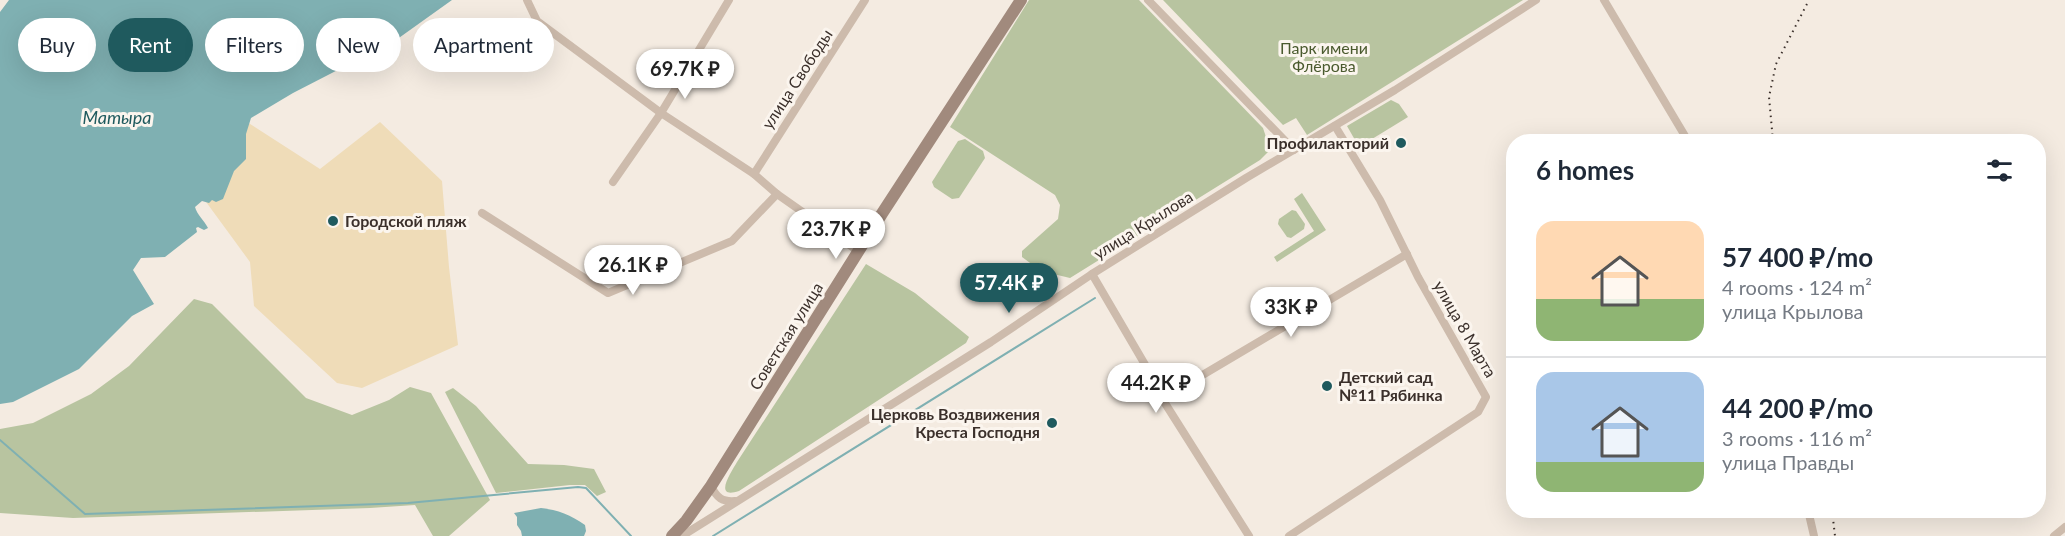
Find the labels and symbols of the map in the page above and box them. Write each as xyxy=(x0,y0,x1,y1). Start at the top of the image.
street label: улица Свободы xyxy=(757,25,836,132)
park label: Парк имени Флёрова xyxy=(1280,38,1368,75)
pin: 69.7K ₽ xyxy=(630,49,740,100)
water label: Матыра xyxy=(83,106,151,128)
place label: Профилакторий xyxy=(1267,133,1389,152)
marker: Профилакторий xyxy=(1394,136,1408,150)
street label: улица Крылова xyxy=(1090,187,1196,263)
pin: 23.7K ₽ xyxy=(781,209,891,260)
place label: Городской пляж xyxy=(345,211,467,230)
marker: Городской пляж xyxy=(326,214,340,228)
pin: 26.1K ₽ xyxy=(578,245,688,296)
pin: 57.4K ₽ xyxy=(954,263,1064,314)
street label: улица 8 Марта xyxy=(1430,277,1501,380)
street label: Советская улица xyxy=(745,278,826,393)
pin: 33K ₽ xyxy=(1249,287,1333,338)
pin: 44.2K ₽ xyxy=(1101,363,1211,414)
place label: Детский сад №11 Рябинка xyxy=(1339,367,1443,404)
marker: Детский сад №11 Рябинка xyxy=(1320,379,1334,393)
place label: Церковь Воздвижения Креста Господня xyxy=(871,404,1040,441)
marker: Церковь Воздвижения Креста Господня xyxy=(1045,416,1059,430)

